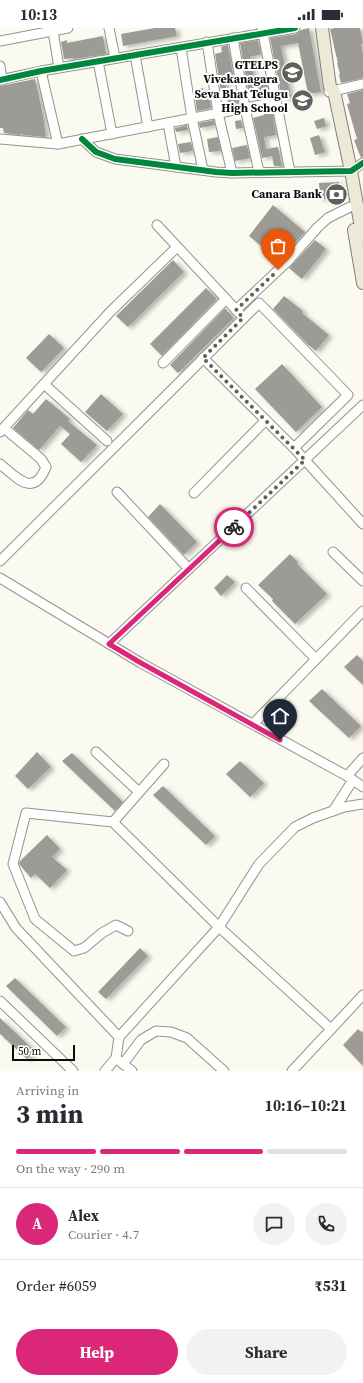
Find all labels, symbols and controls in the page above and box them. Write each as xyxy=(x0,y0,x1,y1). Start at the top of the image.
text: 10:13 xyxy=(20,4,57,25)
place label: GTELPS Vivekanagara xyxy=(203,57,279,87)
school or university icon: GTELPS Vivekanagara xyxy=(280,59,306,85)
place label: Seva Bhat Telugu High School xyxy=(194,86,289,116)
school or university icon: Seva Bhat Telugu High School xyxy=(290,88,316,114)
bank icon: Canara Bank xyxy=(324,181,350,207)
place label: Canara Bank xyxy=(252,186,323,202)
pin xyxy=(261,229,295,270)
icon: bag xyxy=(267,235,289,257)
courier xyxy=(214,507,254,547)
icon: bike xyxy=(223,516,245,538)
pin xyxy=(263,699,297,740)
icon: home xyxy=(269,705,291,727)
scale bar xyxy=(12,1043,75,1062)
text: 50 m xyxy=(18,1044,41,1059)
text: Arriving in xyxy=(16,1082,79,1099)
text: 10:16–10:21 xyxy=(265,1095,347,1116)
text: 3 min xyxy=(16,1096,83,1132)
text: On the way · 290 m xyxy=(16,1160,125,1177)
button: chat xyxy=(253,1203,295,1245)
button: phone xyxy=(305,1203,347,1245)
text: Alex xyxy=(68,1205,99,1226)
text: A xyxy=(32,1213,42,1234)
text: Courier · 4.7 xyxy=(68,1226,139,1243)
text: Order #6059 xyxy=(16,1275,97,1296)
text: ₹531 xyxy=(314,1275,347,1296)
button: Help xyxy=(16,1329,178,1375)
button: Share xyxy=(186,1329,347,1375)

